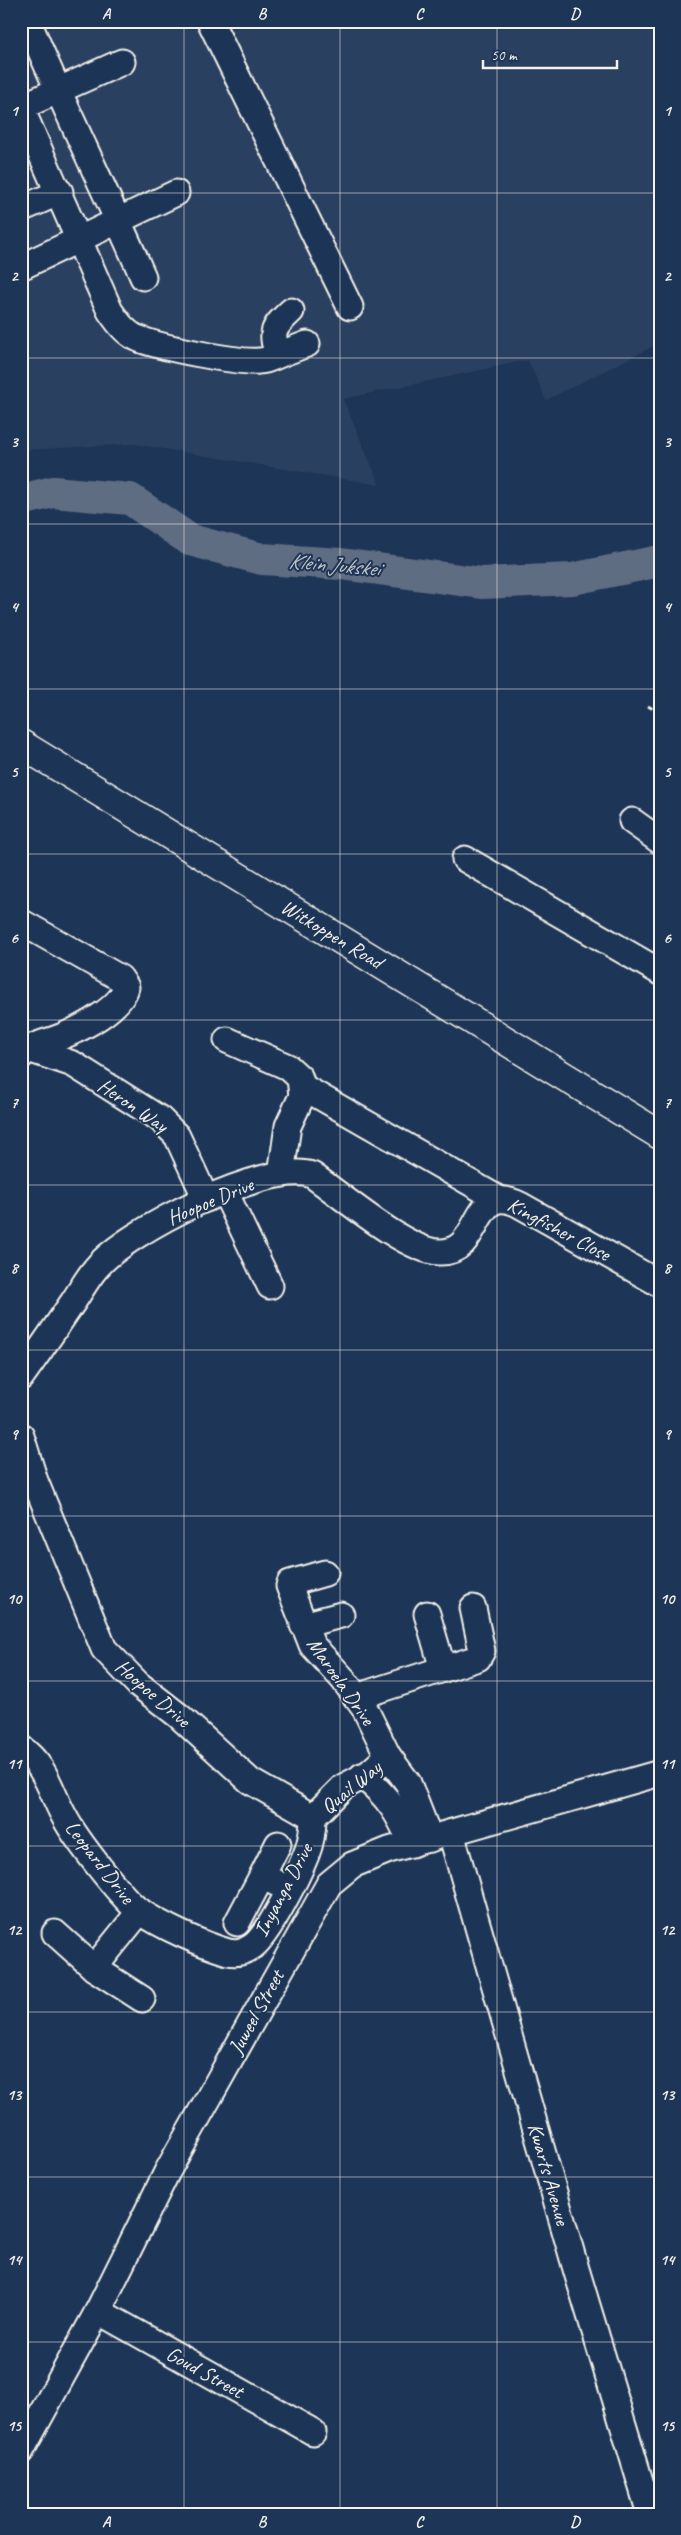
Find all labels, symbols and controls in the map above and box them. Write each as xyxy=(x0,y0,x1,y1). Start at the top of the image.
text: A xyxy=(102,4,112,24)
text: B xyxy=(258,4,268,24)
text: C xyxy=(415,4,425,24)
text: D xyxy=(570,4,581,24)
scale bar xyxy=(483,38,617,70)
text: 50 m xyxy=(491,46,518,65)
text: 1 xyxy=(10,101,19,121)
text: 1 xyxy=(663,101,672,121)
text: 2 xyxy=(10,266,19,286)
text: 2 xyxy=(663,266,672,286)
text: 3 xyxy=(10,432,19,452)
text: 3 xyxy=(663,432,672,452)
water label: Klein Jukskei xyxy=(287,547,385,583)
text: 4 xyxy=(10,597,19,617)
text: 4 xyxy=(663,597,672,617)
text: 5 xyxy=(11,762,20,782)
text: 5 xyxy=(664,762,673,782)
street label: Witkoppen Road xyxy=(276,893,390,976)
text: 6 xyxy=(10,928,19,948)
text: 6 xyxy=(663,928,672,948)
street label: Heron Way xyxy=(93,1072,175,1139)
text: 7 xyxy=(10,1093,19,1113)
text: 7 xyxy=(663,1093,672,1113)
street label: Hoopoe Drive xyxy=(163,1171,258,1231)
street label: Kingfisher Close xyxy=(503,1191,617,1268)
text: 8 xyxy=(10,1258,19,1278)
text: 8 xyxy=(663,1258,672,1278)
text: 9 xyxy=(10,1424,19,1444)
text: 9 xyxy=(663,1424,672,1444)
text: 10 xyxy=(7,1589,23,1609)
text: 10 xyxy=(660,1589,676,1609)
street label: Maroela Drive xyxy=(301,1632,381,1731)
street label: Hoopoe Drive xyxy=(110,1653,197,1734)
street label: Quail Way xyxy=(315,1753,388,1819)
text: 11 xyxy=(7,1754,23,1774)
text: 11 xyxy=(660,1754,676,1774)
street label: Leopard Drive xyxy=(59,1815,141,1910)
street label: Inyanga Drive xyxy=(248,1837,319,1941)
text: 12 xyxy=(7,1920,23,1940)
text: 12 xyxy=(660,1920,676,1940)
street label: Juweel Street xyxy=(222,1964,291,2060)
text: 13 xyxy=(7,2085,23,2105)
text: 13 xyxy=(660,2085,676,2105)
street label: Kwarts Avenue xyxy=(522,2120,576,2229)
text: 14 xyxy=(7,2250,23,2270)
text: 14 xyxy=(660,2250,676,2270)
street label: Goud Street xyxy=(162,2340,250,2405)
text: 15 xyxy=(7,2416,23,2436)
text: 15 xyxy=(660,2416,676,2436)
text: A xyxy=(102,2512,112,2532)
text: B xyxy=(258,2512,268,2532)
text: C xyxy=(415,2512,425,2532)
text: D xyxy=(570,2512,581,2532)

